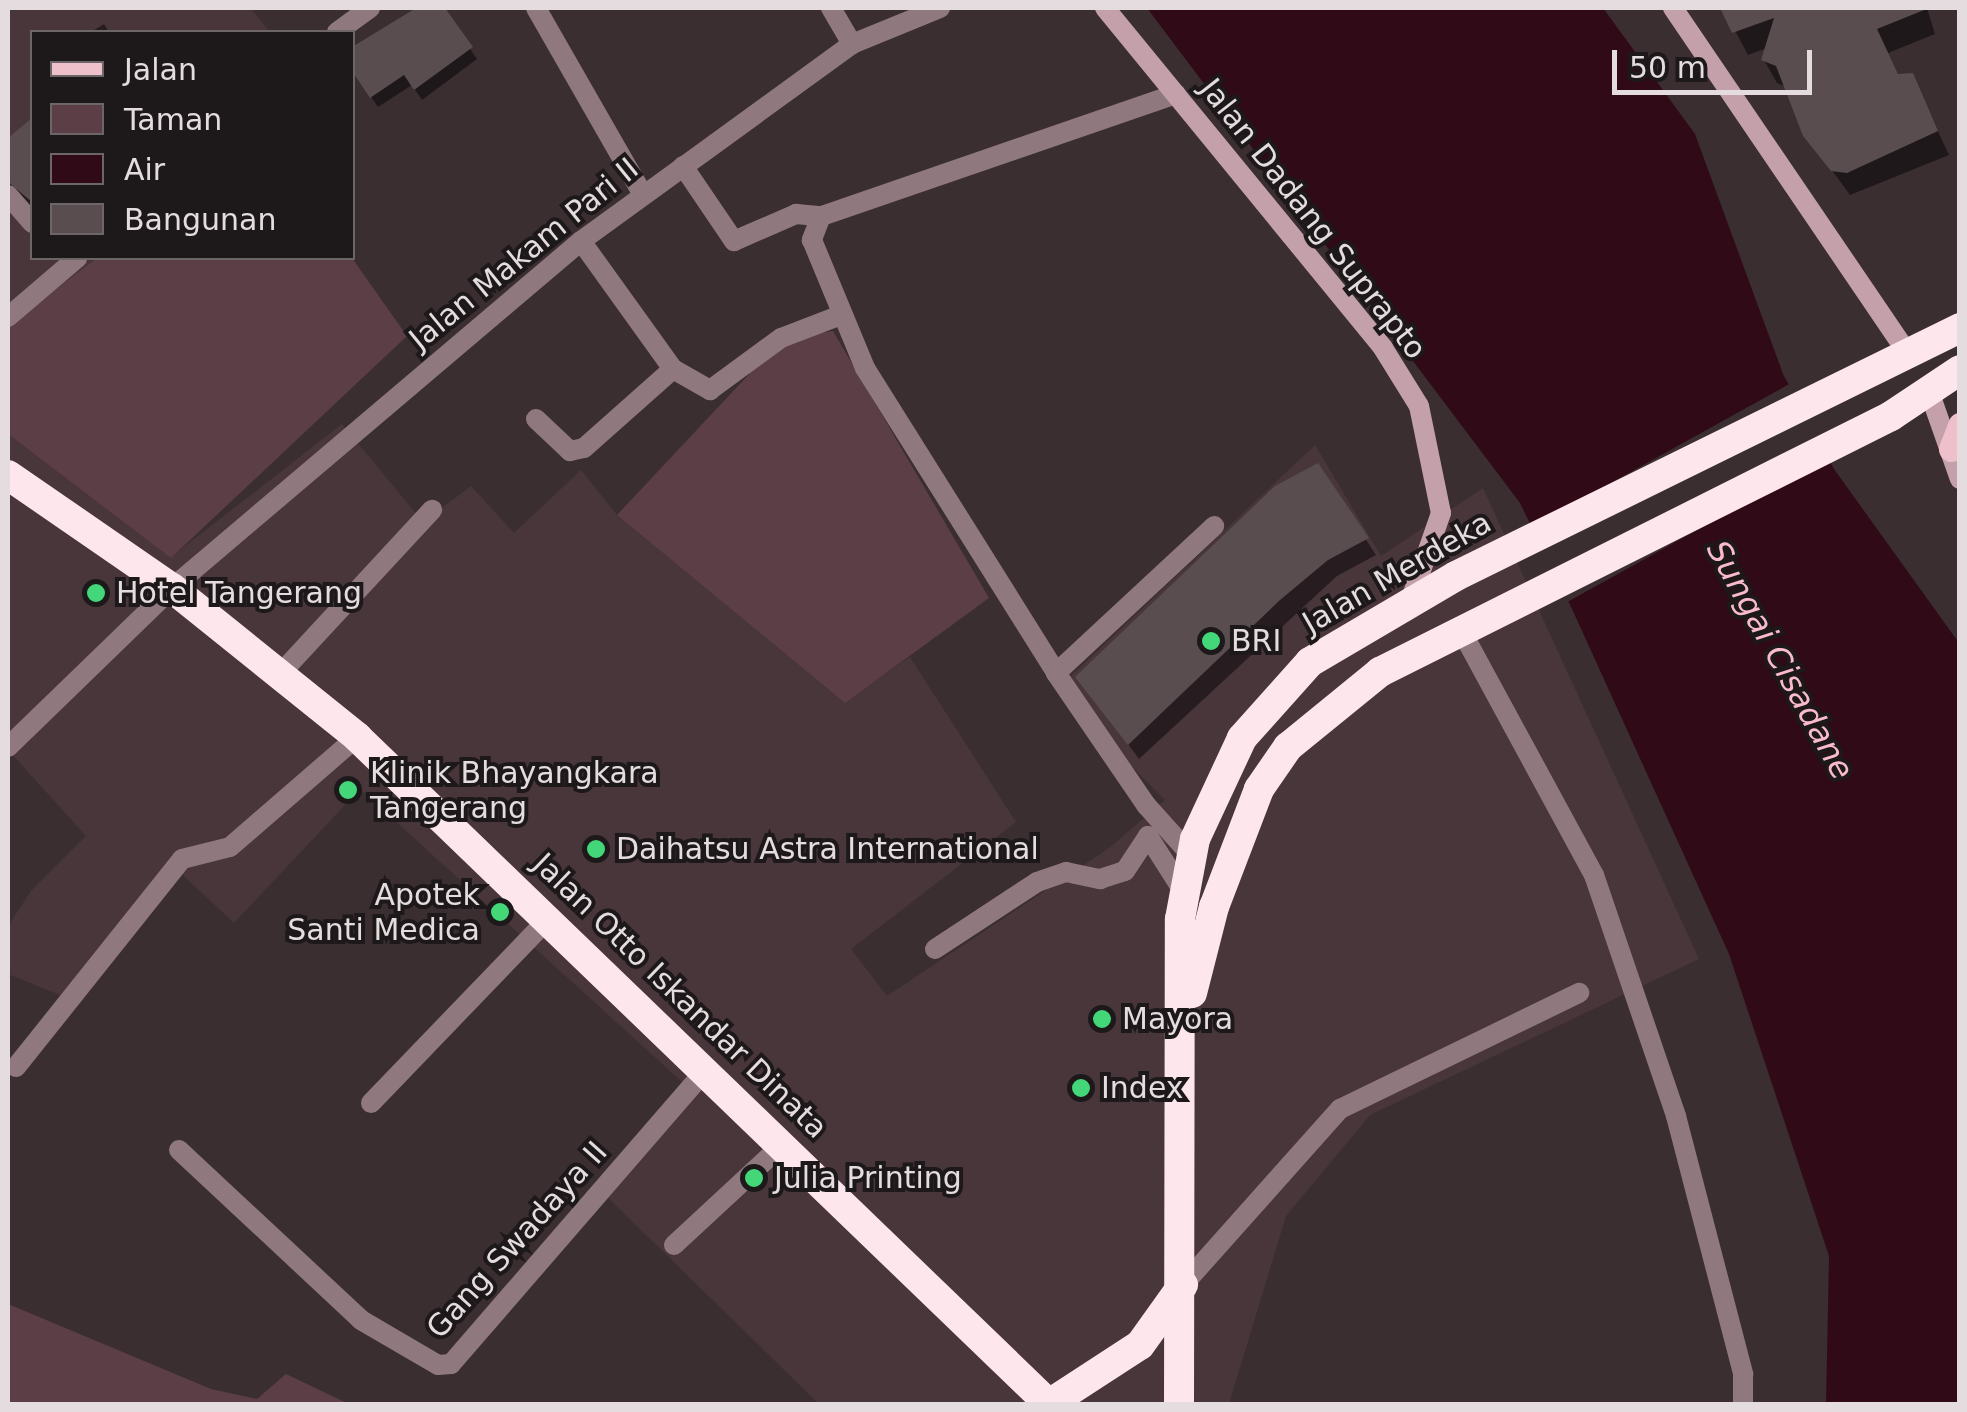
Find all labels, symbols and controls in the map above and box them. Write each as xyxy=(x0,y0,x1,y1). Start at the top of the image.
legend xyxy=(30,30,355,260)
scale bar xyxy=(1617,30,1817,92)
text: 50 m xyxy=(1629,50,1706,85)
text: Jalan xyxy=(124,52,197,87)
street label: Jalan Dadang Suprapto xyxy=(1192,72,1434,366)
text: Taman xyxy=(124,102,222,137)
street label: Jalan Makam Pari II xyxy=(402,151,646,357)
text: Air xyxy=(124,152,165,187)
text: Bangunan xyxy=(124,202,276,237)
street label: Jalan Merdeka xyxy=(1296,505,1498,641)
water label: Sungai Cisadane xyxy=(1698,534,1862,786)
place label: Hotel Tangerang xyxy=(116,575,362,611)
marker: Hotel Tangerang xyxy=(85,582,107,604)
place label: BRI xyxy=(1231,623,1281,659)
marker: BRI xyxy=(1200,630,1222,652)
place label: Klinik Bhayangkara Tangerang xyxy=(370,755,659,826)
marker: Klinik Bhayangkara Tangerang xyxy=(335,777,361,803)
place label: Daihatsu Astra International xyxy=(616,831,1039,867)
marker: Daihatsu Astra International xyxy=(585,838,607,860)
street label: Jalan Otto Iskandar Dinata xyxy=(526,846,834,1146)
place label: Apotek Santi Medica xyxy=(287,877,480,948)
marker: Apotek Santi Medica xyxy=(489,901,511,923)
place label: Mayora xyxy=(1122,1001,1233,1037)
marker: Mayora xyxy=(1091,1008,1113,1030)
place label: Index xyxy=(1101,1070,1184,1106)
marker: Index xyxy=(1070,1077,1092,1099)
street label: Gang Swadaya II xyxy=(419,1134,615,1346)
place label: Julia Printing xyxy=(774,1160,962,1196)
marker: Julia Printing xyxy=(743,1167,765,1189)

